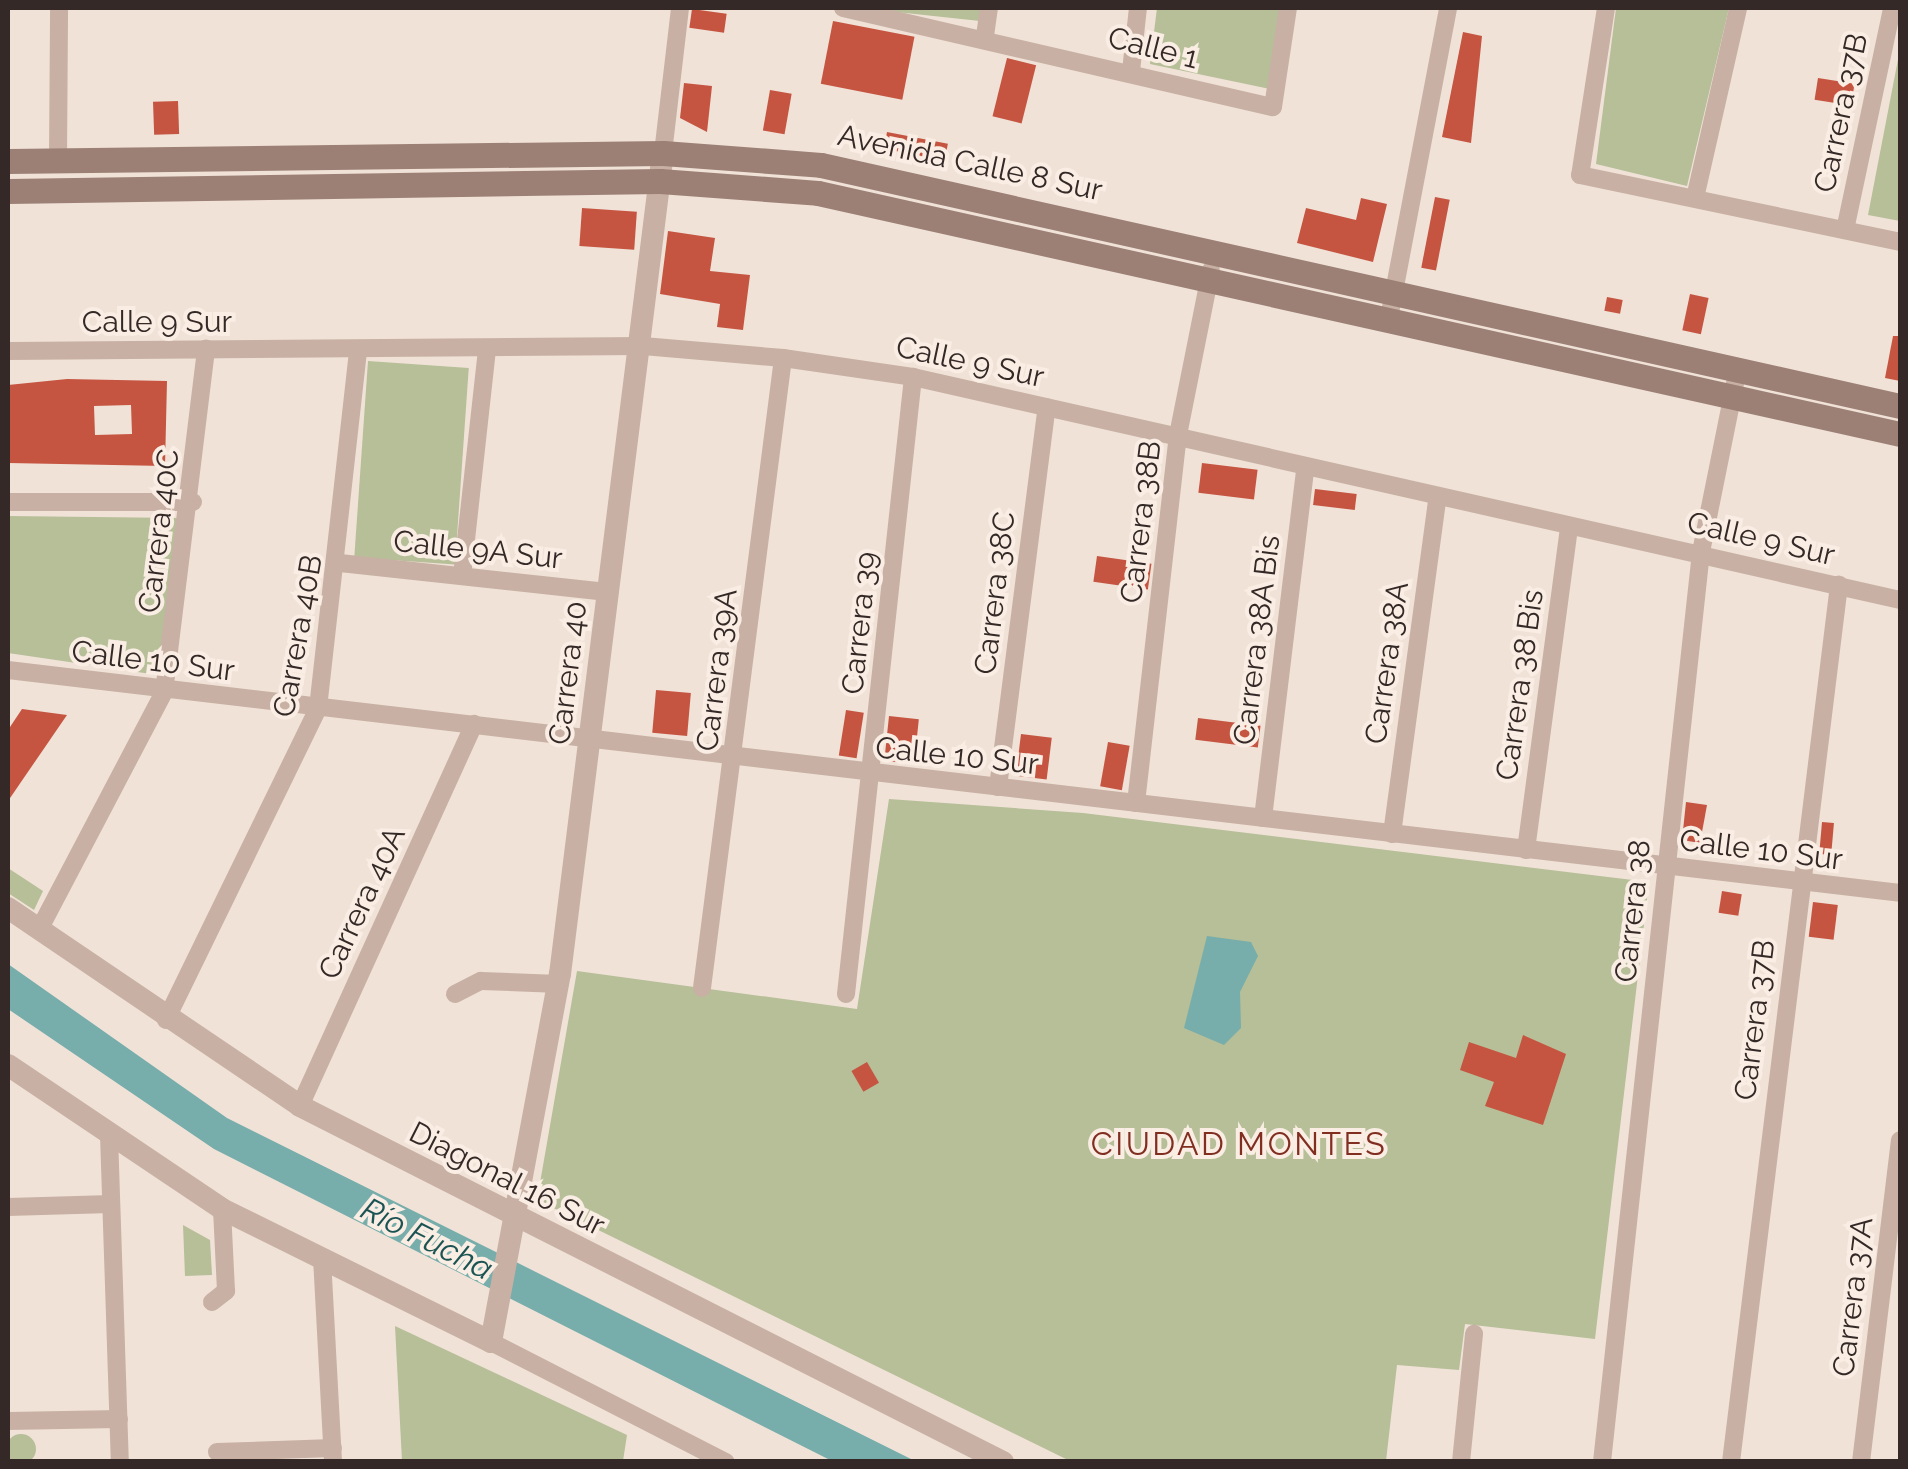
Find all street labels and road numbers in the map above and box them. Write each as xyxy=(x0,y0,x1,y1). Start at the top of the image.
street label: Calle 1 xyxy=(1104,19,1202,77)
street label: Carrera 37B xyxy=(1807,30,1875,196)
street label: Avenida Calle 8 Sur xyxy=(834,117,1106,209)
street label: Calle 9 Sur xyxy=(82,304,232,340)
street label: Calle 9 Sur xyxy=(893,329,1047,395)
street label: Carrera 38B xyxy=(1113,439,1169,605)
street label: Carrera 40C xyxy=(131,447,187,615)
street label: Calle 9 Sur xyxy=(1684,505,1838,573)
street label: Carrera 38C xyxy=(967,509,1023,677)
street label: Calle 9A Sur xyxy=(391,523,565,577)
street label: Carrera 38A Bis xyxy=(1226,533,1288,747)
street label: Carrera 39 xyxy=(835,550,885,696)
street label: Carrera 40B xyxy=(266,552,330,720)
street label: Carrera 38A xyxy=(1358,580,1416,746)
street label: Carrera 39A xyxy=(689,587,745,753)
street label: Carrera 38 Bis xyxy=(1489,587,1551,783)
street label: Carrera 40 xyxy=(541,599,595,747)
street label: Calle 10 Sur xyxy=(69,633,237,689)
street label: Calle 10 Sur xyxy=(874,730,1040,782)
street label: Carrera 40A xyxy=(311,821,413,985)
street label: Calle 10 Sur xyxy=(1677,822,1845,878)
street label: Carrera 38 xyxy=(1608,838,1658,984)
street label: Carrera 37B xyxy=(1727,938,1783,1102)
street label: Diagonal 16 Sur xyxy=(403,1114,611,1244)
street label: Carrera 37A xyxy=(1825,1215,1881,1379)

